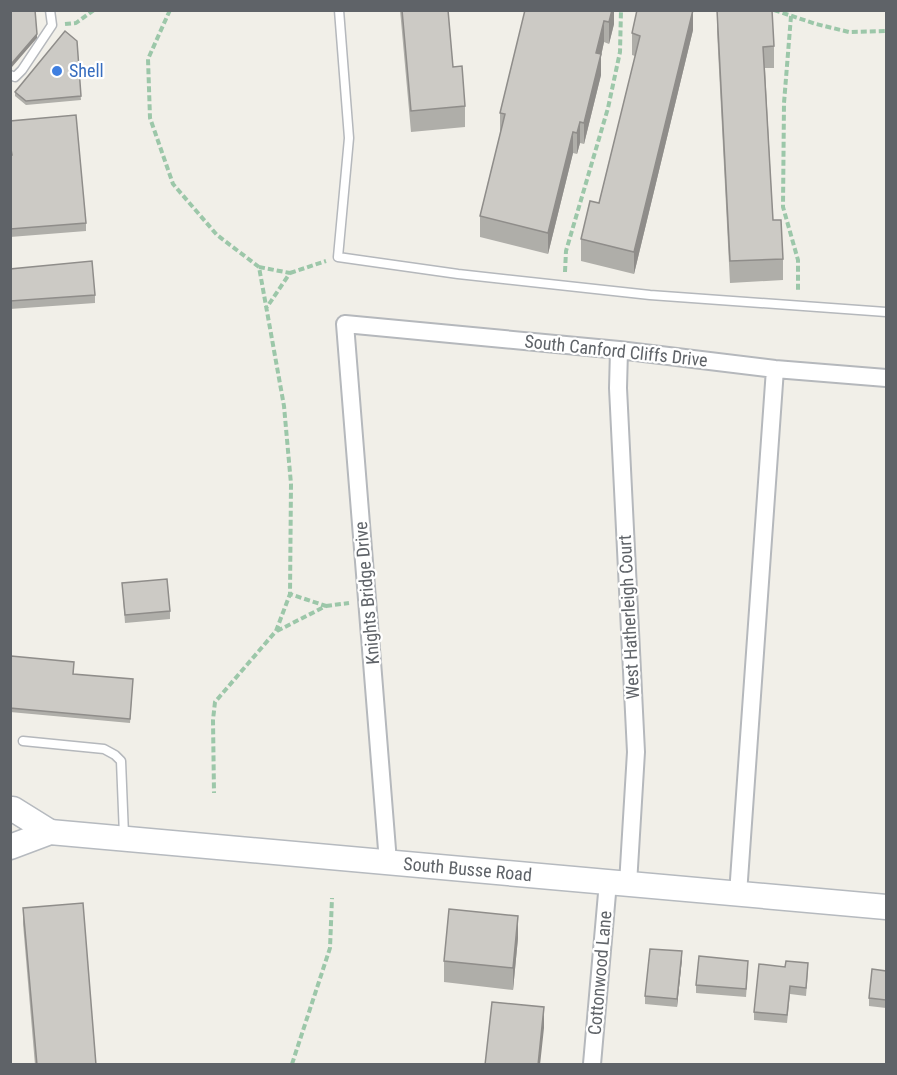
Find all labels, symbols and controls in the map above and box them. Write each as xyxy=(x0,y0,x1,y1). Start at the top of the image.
place label: Shell xyxy=(69,60,104,81)
marker: Shell xyxy=(50,64,64,78)
street label: South Canford Cliffs Drive xyxy=(523,330,709,371)
street label: Knights Bridge Drive xyxy=(350,521,383,665)
street label: West Hatherleigh Court xyxy=(614,534,643,700)
street label: South Busse Road xyxy=(402,853,533,885)
street label: Cottonwood Lane xyxy=(584,910,615,1036)

